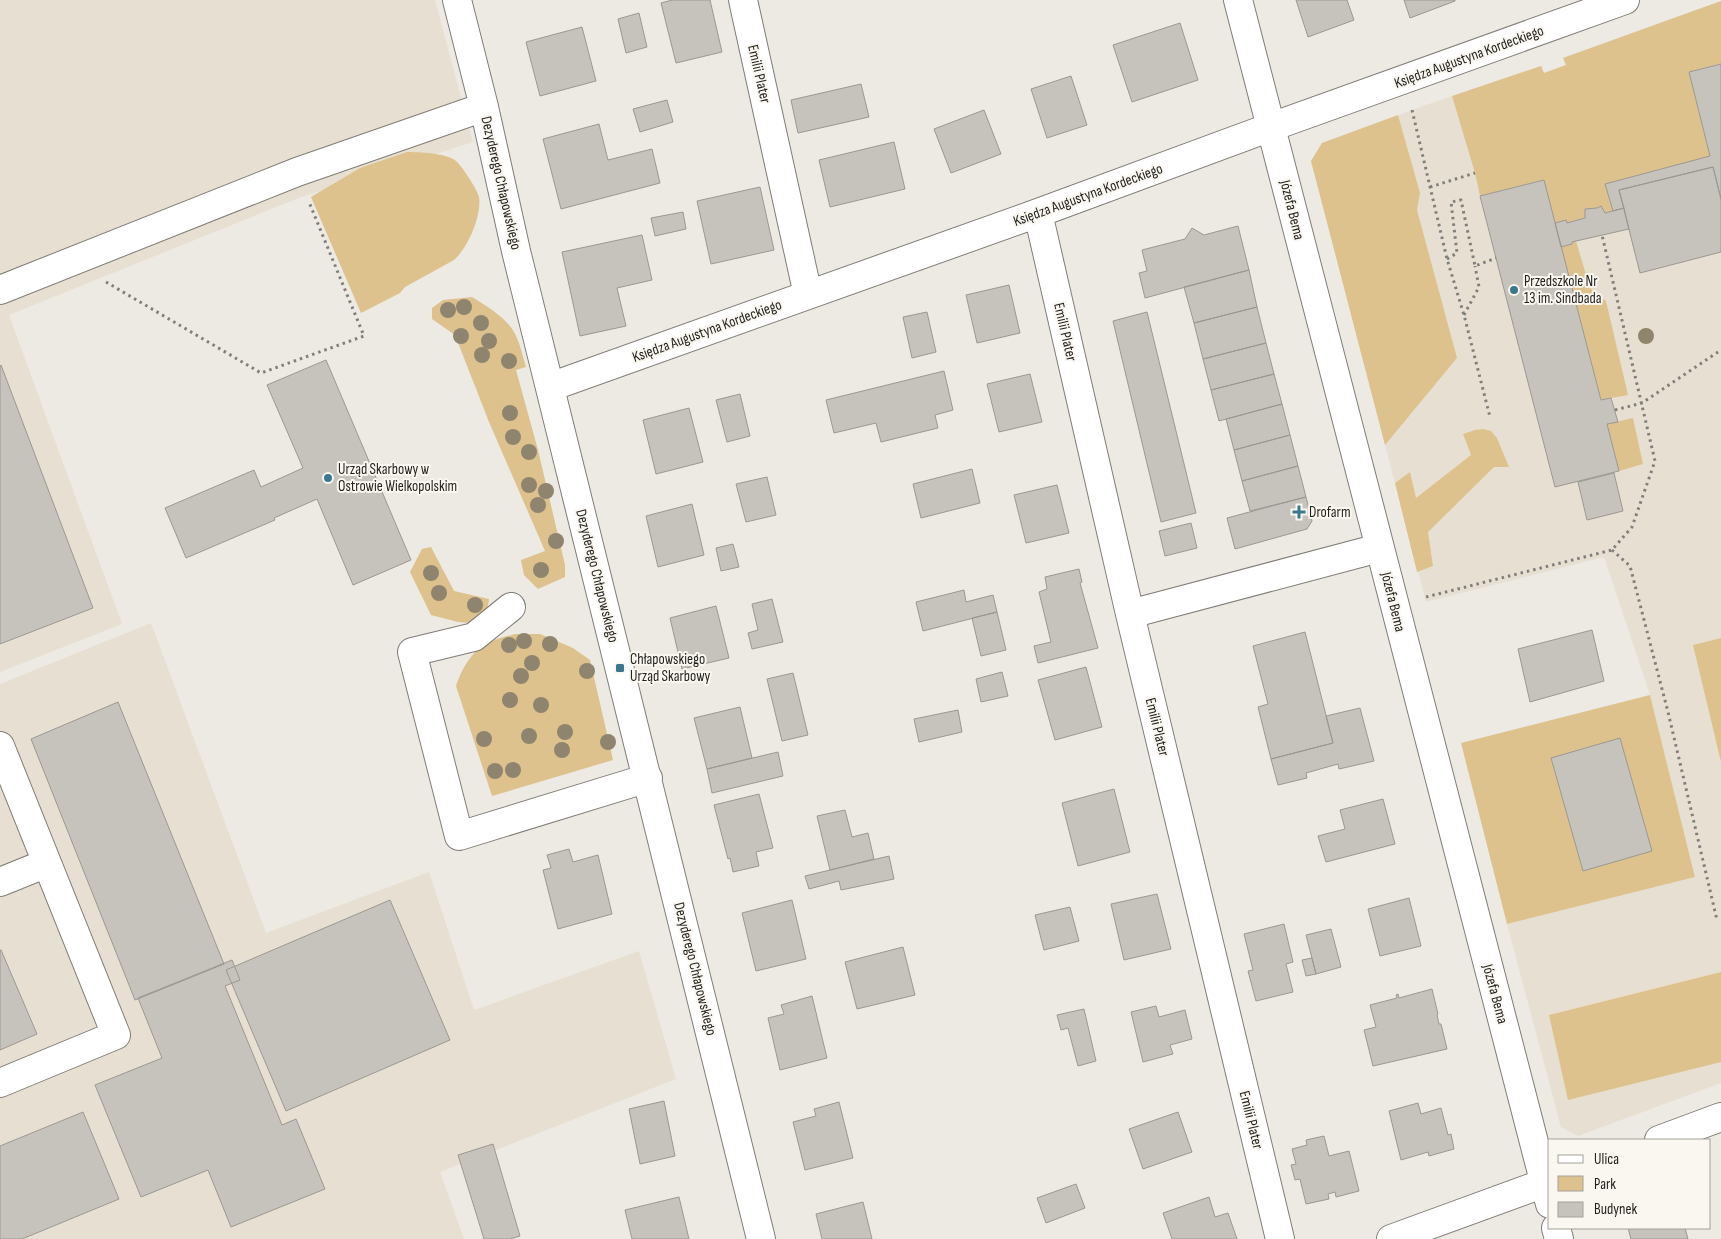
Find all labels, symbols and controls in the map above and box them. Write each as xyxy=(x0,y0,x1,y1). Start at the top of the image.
street label: Księdza Augustyna Kordeckiego xyxy=(1392,21,1546,93)
street label: Emilii Plater xyxy=(743,43,775,106)
street label: Dezyderego Chłapowskiego xyxy=(476,114,526,252)
street label: Księdza Augustyna Kordeckiego xyxy=(1011,159,1165,231)
street label: Józefa Bema xyxy=(1275,177,1309,242)
place label: Przedszkole Nr 13 im. Sindbada xyxy=(1524,272,1602,308)
marker: Przedszkole Nr 13 im. Sindbada xyxy=(1508,284,1520,296)
street label: Księdza Augustyna Kordeckiego xyxy=(630,295,784,367)
street label: Emilii Plater xyxy=(1049,301,1081,364)
place label: Urząd Skarbowy w Ostrowie Wielkopolskim xyxy=(338,460,457,496)
marker: Urząd Skarbowy w Ostrowie Wielkopolskim xyxy=(322,472,334,484)
place label: Drofarm xyxy=(1309,503,1351,522)
marker: Drofarm xyxy=(1293,506,1305,518)
street label: Dezyderego Chłapowskiego xyxy=(571,507,623,645)
street label: Józefa Bema xyxy=(1376,569,1410,634)
place label: Chłapowskiego Urząd Skarbowy xyxy=(630,650,711,686)
marker: Chłapowskiego Urząd Skarbowy xyxy=(614,662,626,674)
street label: Emilii Plater xyxy=(1141,696,1174,759)
street label: Dezyderego Chłapowskiego xyxy=(669,900,721,1038)
street label: Józefa Bema xyxy=(1478,961,1512,1026)
street label: Emilii Plater xyxy=(1235,1089,1268,1152)
legend xyxy=(1548,1139,1711,1229)
text: Ulica xyxy=(1594,1150,1619,1169)
text: Park xyxy=(1594,1175,1616,1194)
text: Budynek xyxy=(1594,1200,1637,1219)

